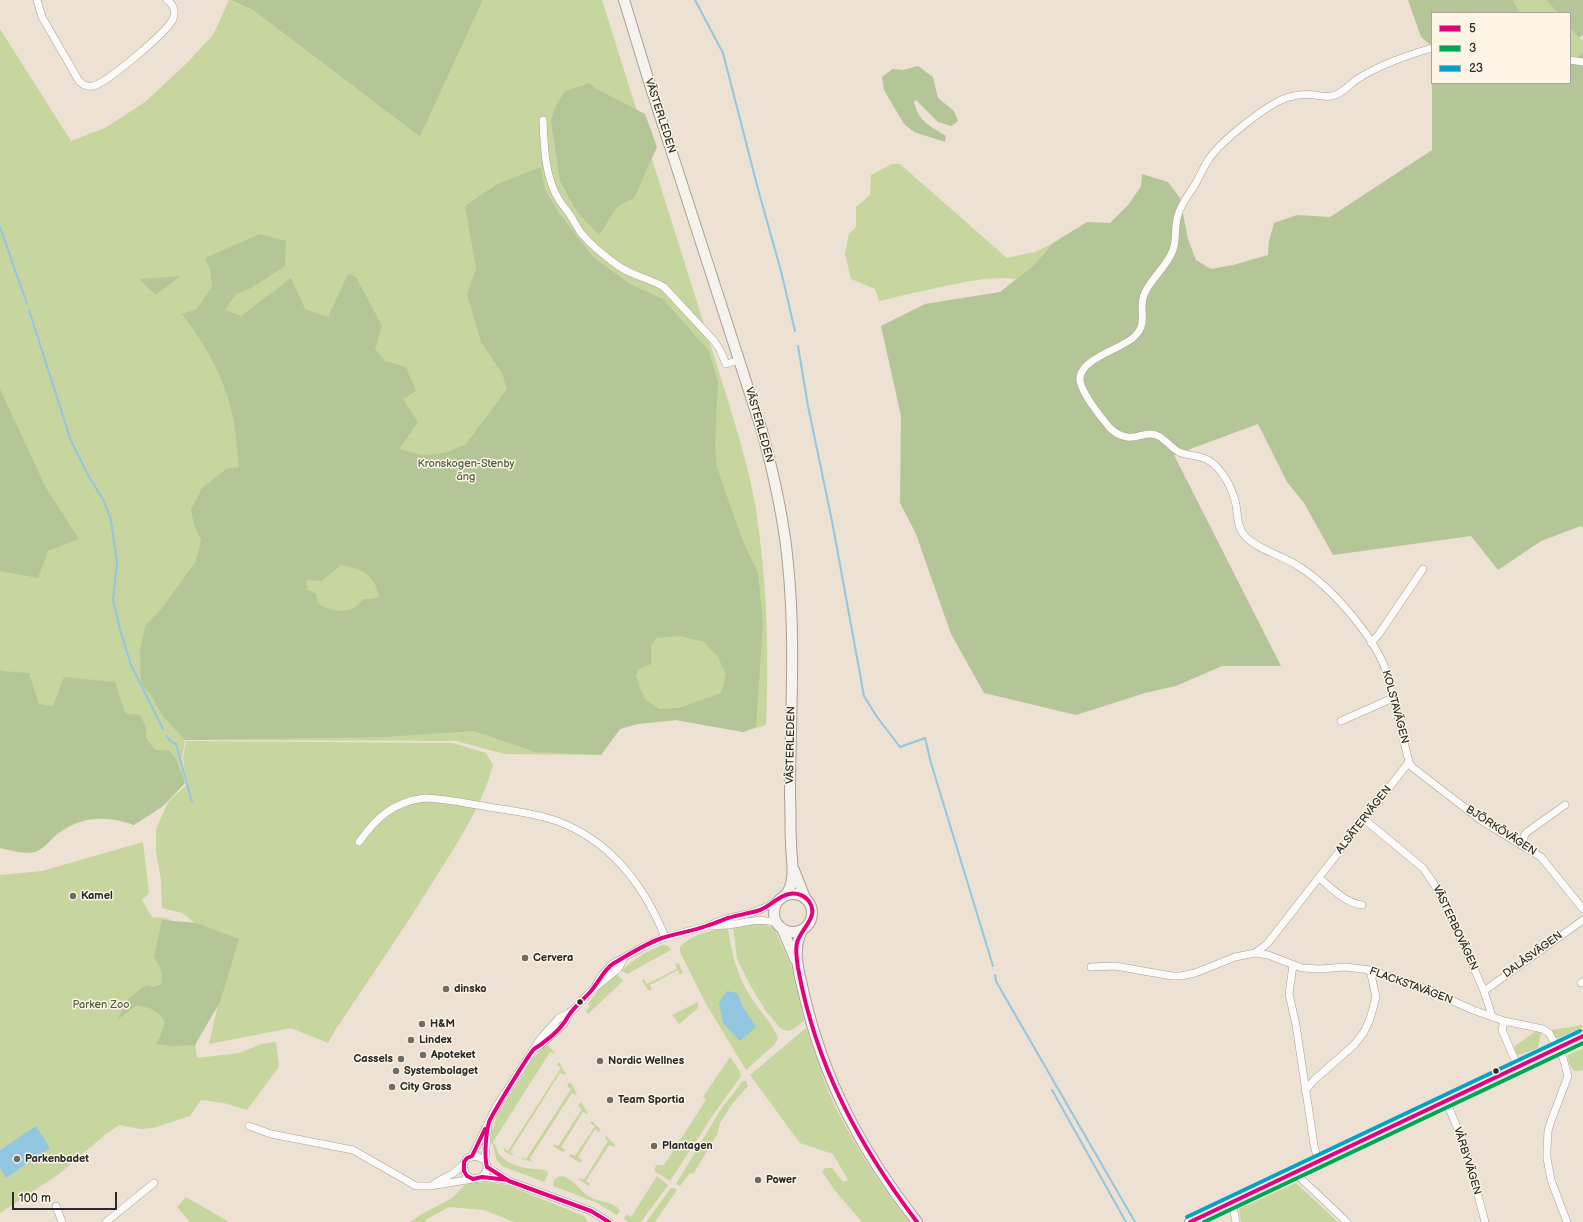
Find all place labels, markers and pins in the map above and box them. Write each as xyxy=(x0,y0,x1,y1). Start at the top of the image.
place label: Kamel xyxy=(81,889,113,903)
marker: Kamel xyxy=(68,891,78,901)
place label: Cervera xyxy=(533,951,573,965)
marker: Cervera xyxy=(520,953,530,963)
place label: dinsko xyxy=(454,982,486,996)
marker: dinsko xyxy=(441,984,451,994)
unlabelled marker xyxy=(575,997,585,1007)
place label: H&M xyxy=(430,1017,455,1031)
marker: H&M xyxy=(417,1019,427,1029)
place label: Lindex xyxy=(419,1033,452,1047)
marker: Lindex xyxy=(406,1035,416,1045)
place label: Apoteket xyxy=(431,1048,475,1062)
marker: Apoteket xyxy=(418,1050,428,1060)
place label: Cassels xyxy=(354,1052,393,1066)
marker: Cassels xyxy=(396,1054,406,1064)
place label: Nordic Wellnes xyxy=(608,1054,684,1068)
marker: Nordic Wellnes xyxy=(595,1056,605,1066)
place label: Systembolaget xyxy=(404,1064,478,1078)
marker: Systembolaget xyxy=(391,1066,401,1076)
unlabelled marker xyxy=(1491,1066,1501,1076)
place label: City Gross xyxy=(400,1080,451,1094)
marker: City Gross xyxy=(387,1082,397,1092)
place label: Team Sportia xyxy=(618,1093,685,1107)
marker: Team Sportia xyxy=(605,1095,615,1105)
place label: Plantagen xyxy=(662,1139,713,1153)
marker: Plantagen xyxy=(649,1141,659,1151)
place label: Parkenbadet xyxy=(25,1152,89,1166)
marker: Parkenbadet xyxy=(12,1154,22,1164)
place label: Power xyxy=(766,1173,796,1187)
marker: Power xyxy=(753,1175,763,1185)

